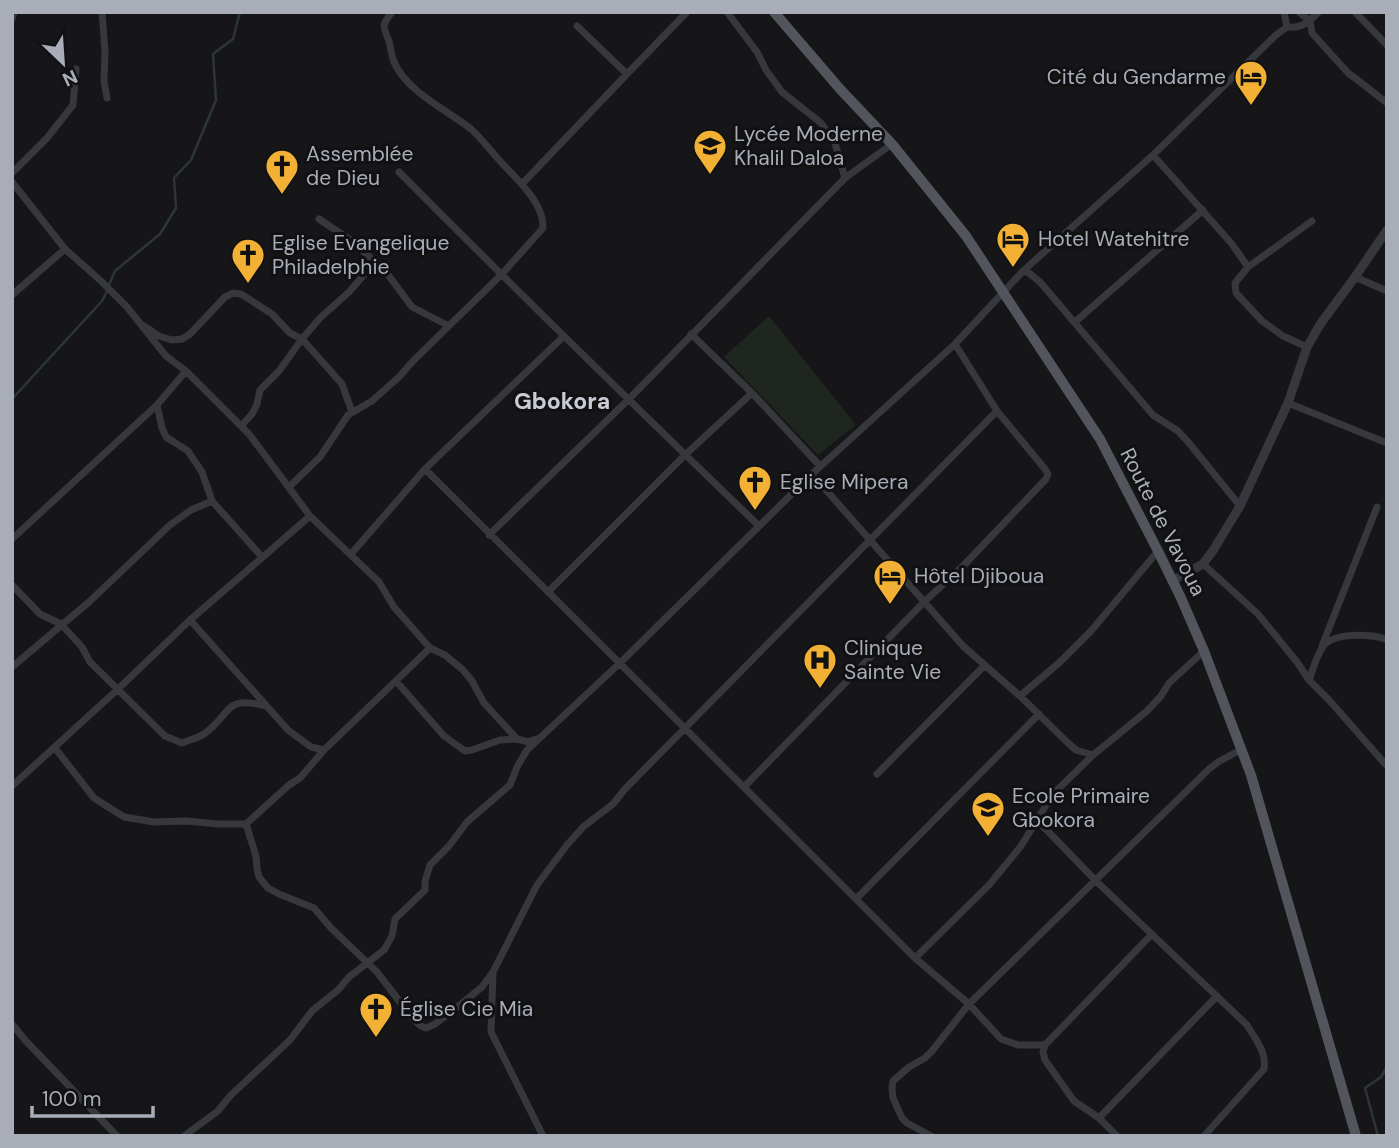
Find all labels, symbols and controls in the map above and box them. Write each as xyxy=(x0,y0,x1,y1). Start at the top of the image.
north arrow xyxy=(28,28,98,98)
hotel icon: Cité du Gendarme xyxy=(1232,58,1270,107)
place label: Cité du Gendarme xyxy=(1047,63,1226,91)
text: N xyxy=(58,64,82,92)
place label: Lycée Moderne Khalil Daloa xyxy=(734,120,883,172)
school or university icon: Lycée Moderne Khalil Daloa xyxy=(691,127,729,176)
place label: Assemblée de Dieu xyxy=(306,140,413,192)
church icon: Assemblée de Dieu xyxy=(263,147,301,196)
hotel icon: Hotel Watehitre xyxy=(994,220,1032,269)
place label: Hotel Watehitre xyxy=(1038,225,1189,253)
place label: Eglise Evangelique Philadelphie xyxy=(272,229,449,281)
church icon: Eglise Evangelique Philadelphie xyxy=(229,236,267,285)
district label: Gbokora xyxy=(514,386,610,416)
street label: Route de Vavoua xyxy=(1114,443,1212,601)
church icon: Eglise Mipera xyxy=(736,463,774,512)
place label: Eglise Mipera xyxy=(780,468,908,496)
hotel icon: Hôtel Djiboua xyxy=(871,557,909,606)
place label: Hôtel Djiboua xyxy=(914,562,1044,590)
place label: Clinique Sainte Vie xyxy=(844,634,941,686)
hospital icon: Clinique Sainte Vie xyxy=(801,641,839,690)
place label: Ecole Primaire Gbokora xyxy=(1012,782,1150,834)
school or university icon: Ecole Primaire Gbokora xyxy=(969,789,1007,838)
church icon: Église Cie Mia xyxy=(357,990,395,1039)
place label: Église Cie Mia xyxy=(400,995,533,1023)
scale bar xyxy=(32,1074,152,1118)
text: 100 m xyxy=(42,1085,102,1113)

